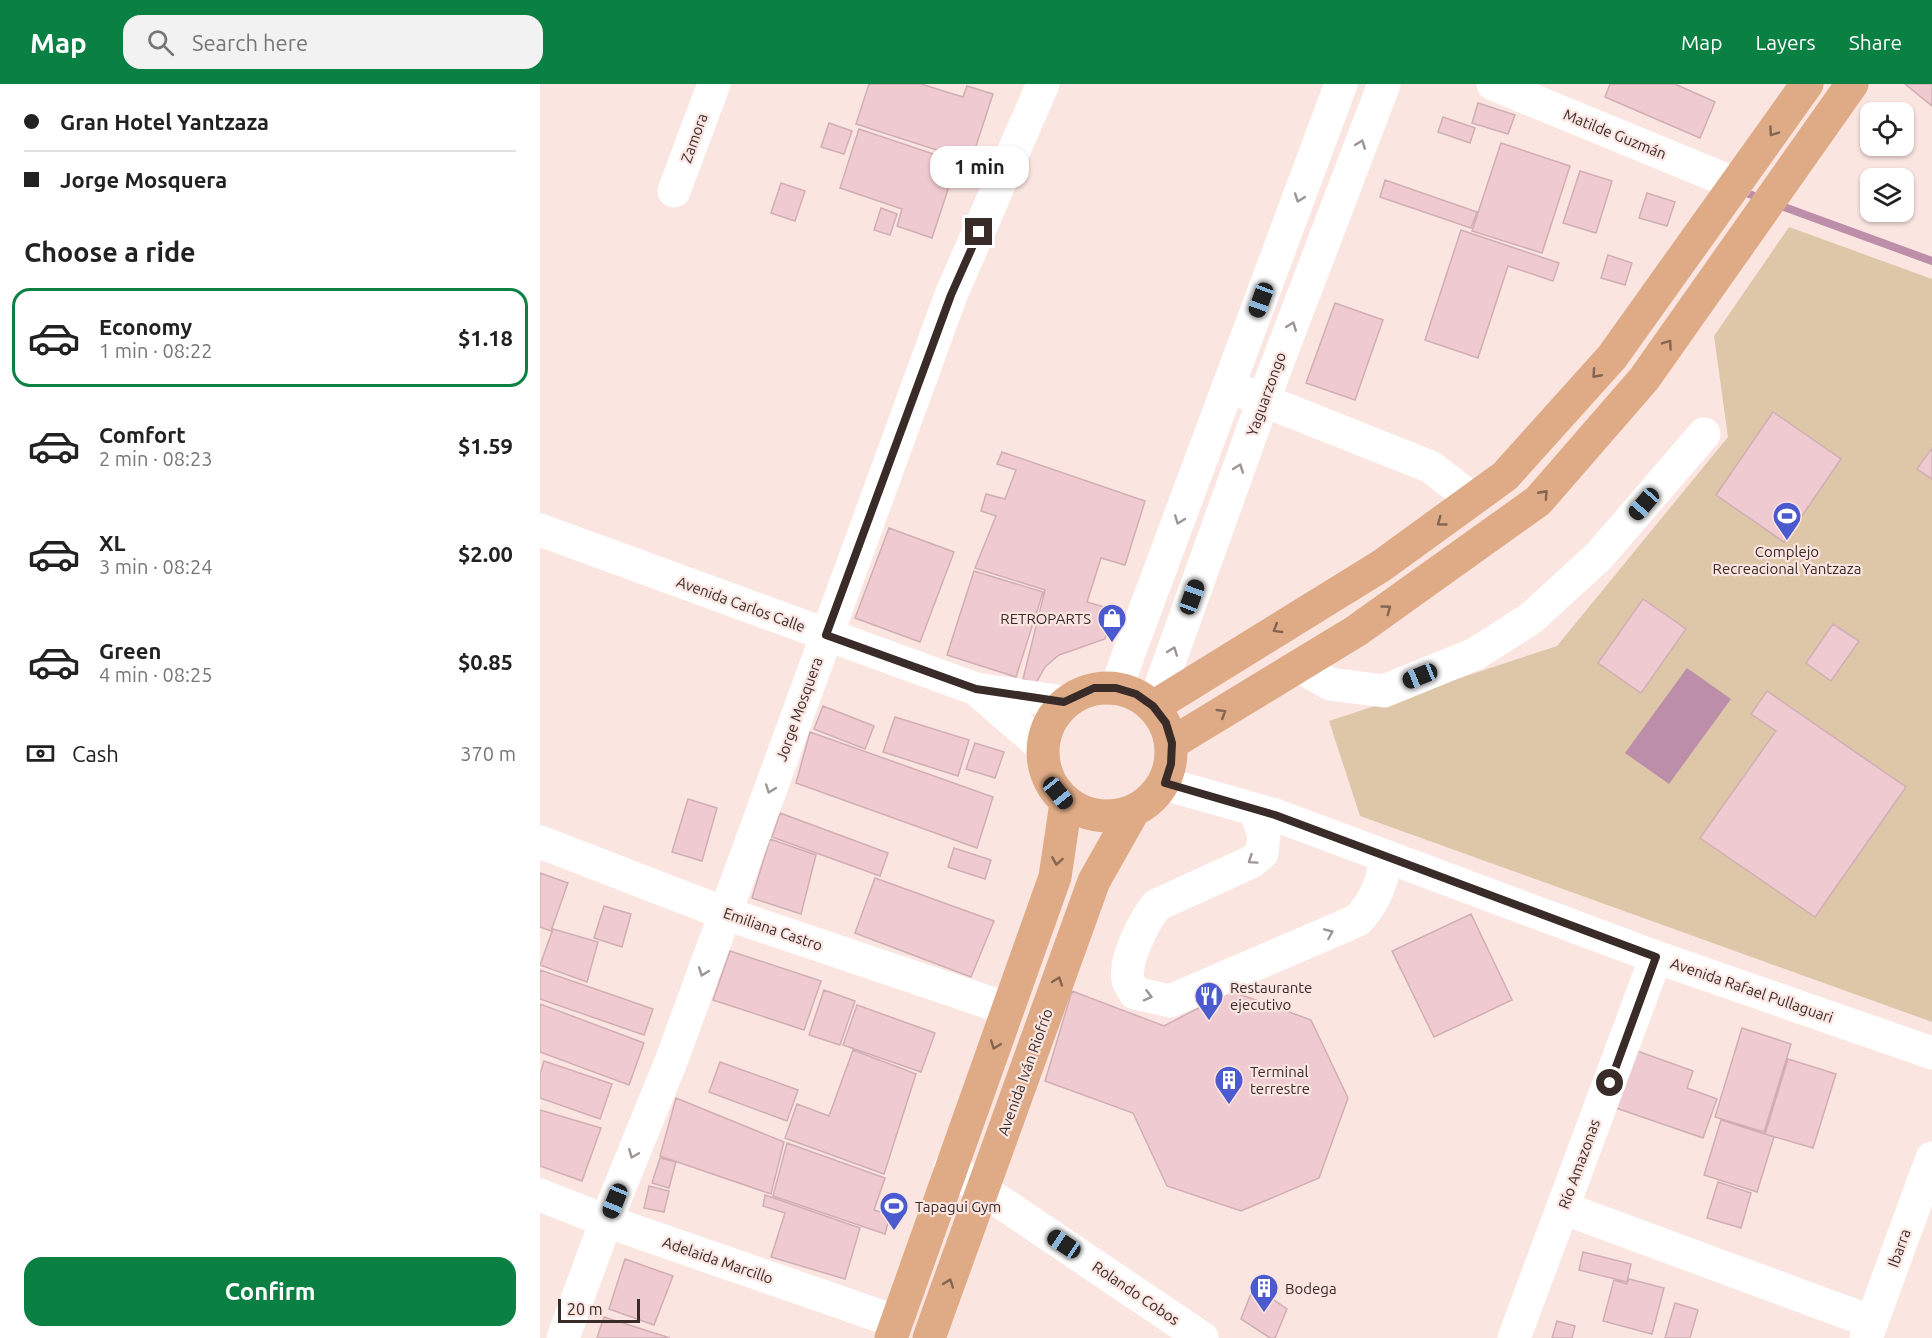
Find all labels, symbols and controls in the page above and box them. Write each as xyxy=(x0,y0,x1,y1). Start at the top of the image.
search box xyxy=(123,15,543,69)
icon: search xyxy=(144,26,177,59)
text: Map xyxy=(30,27,87,58)
text: Search here xyxy=(192,30,308,55)
text: Map xyxy=(1681,30,1722,54)
text: Layers xyxy=(1755,30,1816,54)
text: Share xyxy=(1849,30,1902,54)
map controls xyxy=(1860,102,1914,222)
button: locate xyxy=(1860,102,1914,156)
street label: Matilde Guzmán xyxy=(1561,106,1669,162)
text: Gran Hotel Yantzaza xyxy=(60,109,269,134)
street label: Zamora xyxy=(677,111,711,165)
one-way arrow xyxy=(1769,125,1780,136)
one-way arrow xyxy=(1354,140,1367,150)
callout: 1 min xyxy=(930,145,1028,187)
text: 1 min xyxy=(954,155,1005,178)
text: Jorge Mosquera xyxy=(60,167,227,192)
button: layers xyxy=(1860,168,1914,222)
one-way arrow xyxy=(1294,192,1306,203)
route end xyxy=(965,218,992,245)
text: Choose a ride xyxy=(24,237,196,267)
car xyxy=(1246,280,1276,320)
icon: car xyxy=(27,311,81,365)
text: Economy xyxy=(99,314,192,339)
one-way arrow xyxy=(1284,322,1297,332)
text: $1.18 xyxy=(458,325,513,350)
text: 1 min · 08:22 xyxy=(99,339,213,362)
one-way arrow xyxy=(1661,340,1672,351)
street label: Yaguarzongo xyxy=(1243,350,1289,438)
one-way arrow xyxy=(1592,367,1603,378)
icon: car xyxy=(27,419,81,473)
text: Comfort xyxy=(99,422,186,447)
text: $1.59 xyxy=(458,433,513,458)
text: 2 min · 08:23 xyxy=(99,447,213,470)
one-way arrow xyxy=(1232,463,1245,474)
car xyxy=(1625,485,1663,523)
one-way arrow xyxy=(1537,490,1548,501)
sports icon: Complejo Recreacional Yantzaza xyxy=(1771,500,1803,542)
one-way arrow xyxy=(1174,514,1186,525)
one-way arrow xyxy=(1436,515,1447,526)
icon: car xyxy=(27,527,81,581)
text: XL xyxy=(99,530,126,555)
text: $2.00 xyxy=(458,541,513,566)
place label: Complejo Recreacional Yantzaza xyxy=(1713,543,1861,577)
text: 3 min · 08:24 xyxy=(99,555,213,578)
street label: Avenida Carlos Calle xyxy=(674,573,808,635)
car xyxy=(1177,577,1207,617)
shop icon: RETROPARTS xyxy=(1096,602,1128,644)
one-way arrow xyxy=(1380,605,1391,616)
place label: RETROPARTS xyxy=(1000,610,1091,627)
one-way arrow xyxy=(1273,621,1283,633)
icon: car xyxy=(27,635,81,689)
text: Green xyxy=(99,638,161,663)
one-way arrow xyxy=(1166,647,1178,658)
text: $0.85 xyxy=(458,649,513,674)
street label: Jorge Mosquera xyxy=(772,655,826,763)
car xyxy=(1400,661,1440,691)
text: 4 min · 08:25 xyxy=(99,663,213,686)
one-way arrow xyxy=(1216,708,1226,720)
icon: cash xyxy=(24,737,57,770)
text: Cash xyxy=(72,741,119,766)
text: 370 m xyxy=(460,742,516,765)
car xyxy=(1040,773,1076,813)
one-way arrow xyxy=(764,783,777,794)
one-way arrow xyxy=(1248,852,1259,863)
one-way arrow xyxy=(1051,856,1064,866)
street label: Emiliana Castro xyxy=(721,904,825,954)
one-way arrow xyxy=(1322,928,1333,940)
street label: Avenida Rafael Pullaguari xyxy=(1669,954,1835,1026)
one-way arrow xyxy=(698,966,711,977)
one-way arrow xyxy=(1051,976,1063,987)
place label: Restaurante ejecutivo xyxy=(1230,979,1312,1013)
restaurant icon: Restaurante ejecutivo xyxy=(1193,980,1225,1022)
one-way arrow xyxy=(1143,988,1153,1001)
street label: Avenida Iván Riofrío xyxy=(994,1006,1056,1138)
one-way arrow xyxy=(989,1039,1002,1050)
place label: Terminal terrestre xyxy=(1250,1063,1310,1097)
building icon: Terminal terrestre xyxy=(1213,1064,1245,1106)
route start xyxy=(1596,1069,1623,1096)
street label: Río Amazonas xyxy=(1555,1117,1603,1211)
one-way arrow xyxy=(628,1148,641,1159)
car xyxy=(600,1181,630,1221)
sports icon: Tapagui Gym xyxy=(878,1190,910,1232)
place label: Tapagui Gym xyxy=(915,1198,1001,1215)
car xyxy=(1044,1226,1084,1262)
street label: Ibarra xyxy=(1884,1227,1914,1269)
street label: Adelaida Marcillo xyxy=(661,1233,775,1287)
button: Confirm xyxy=(24,1257,516,1326)
street label: Rolando Cobos xyxy=(1089,1258,1183,1328)
building icon: Bodega xyxy=(1248,1272,1280,1314)
one-way arrow xyxy=(942,1278,954,1289)
place label: Bodega xyxy=(1285,1280,1337,1297)
scale bar xyxy=(558,1296,640,1324)
text: 20 m xyxy=(567,1300,603,1318)

